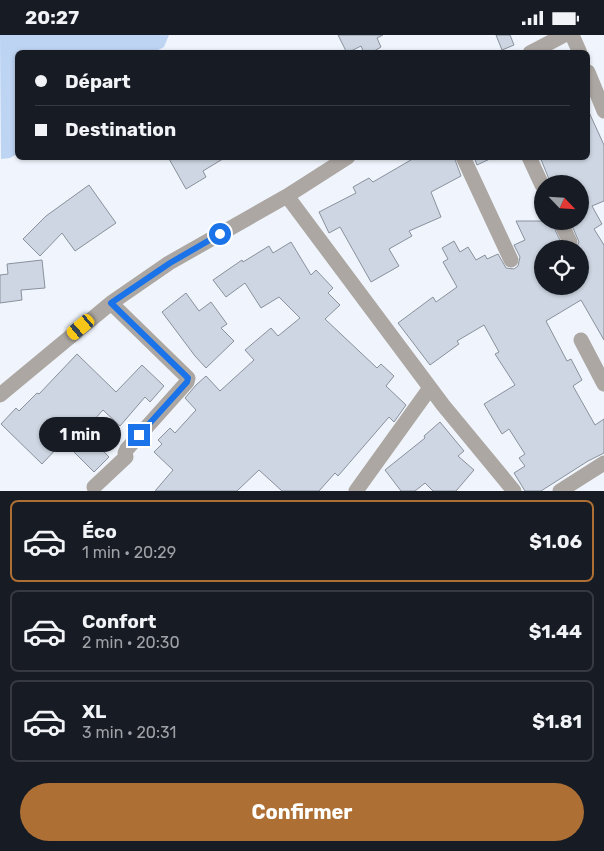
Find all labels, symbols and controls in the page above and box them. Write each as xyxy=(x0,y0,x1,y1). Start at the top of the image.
text: 20:27 xyxy=(25,6,79,29)
text: Départ xyxy=(65,70,131,93)
text: Destination xyxy=(65,118,176,141)
north arrow xyxy=(534,175,589,230)
map controls xyxy=(534,175,589,295)
route start xyxy=(209,223,231,245)
button: locate xyxy=(534,240,589,295)
car xyxy=(64,312,97,342)
callout: 1 min xyxy=(39,417,122,453)
route end xyxy=(128,424,150,446)
text: 1 min xyxy=(60,425,100,444)
icon: car xyxy=(22,519,67,564)
text: Éco xyxy=(82,520,117,543)
text: $1.06 xyxy=(529,530,582,553)
text: 1 min · 20:29 xyxy=(82,543,176,562)
icon: car xyxy=(22,609,67,654)
text: Confort xyxy=(82,610,156,633)
text: $1.44 xyxy=(529,620,582,643)
text: 2 min · 20:30 xyxy=(82,633,180,652)
icon: car xyxy=(22,699,67,744)
text: XL xyxy=(82,700,106,723)
text: $1.81 xyxy=(532,710,582,733)
text: 3 min · 20:31 xyxy=(82,723,176,742)
button: Confirmer xyxy=(20,783,584,841)

